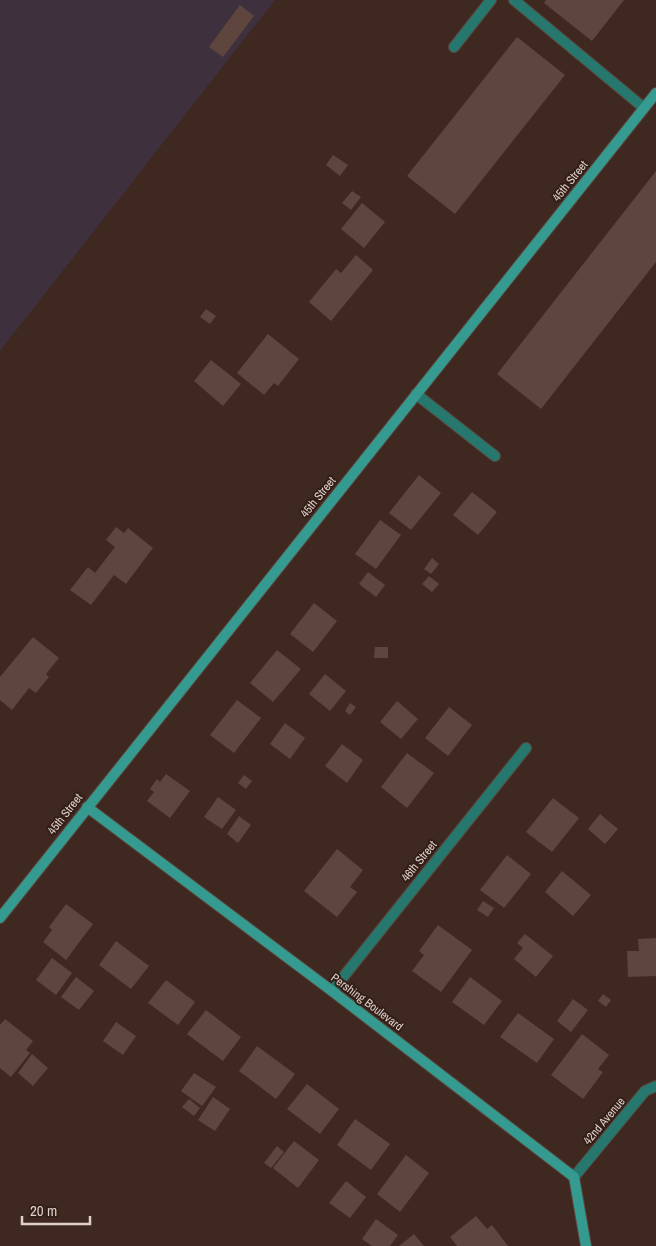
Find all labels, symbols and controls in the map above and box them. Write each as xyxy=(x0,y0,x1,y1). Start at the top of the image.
street label: 45th Street xyxy=(549,157,592,205)
street label: 45th Street xyxy=(297,473,340,521)
street label: 45th Street xyxy=(44,790,86,838)
street label: 46th Street xyxy=(398,837,441,885)
street label: Pershing Boulevard xyxy=(328,970,406,1034)
street label: 42nd Avenue xyxy=(579,1094,629,1148)
scale bar xyxy=(22,1194,90,1226)
text: 20 m xyxy=(30,1200,57,1221)

